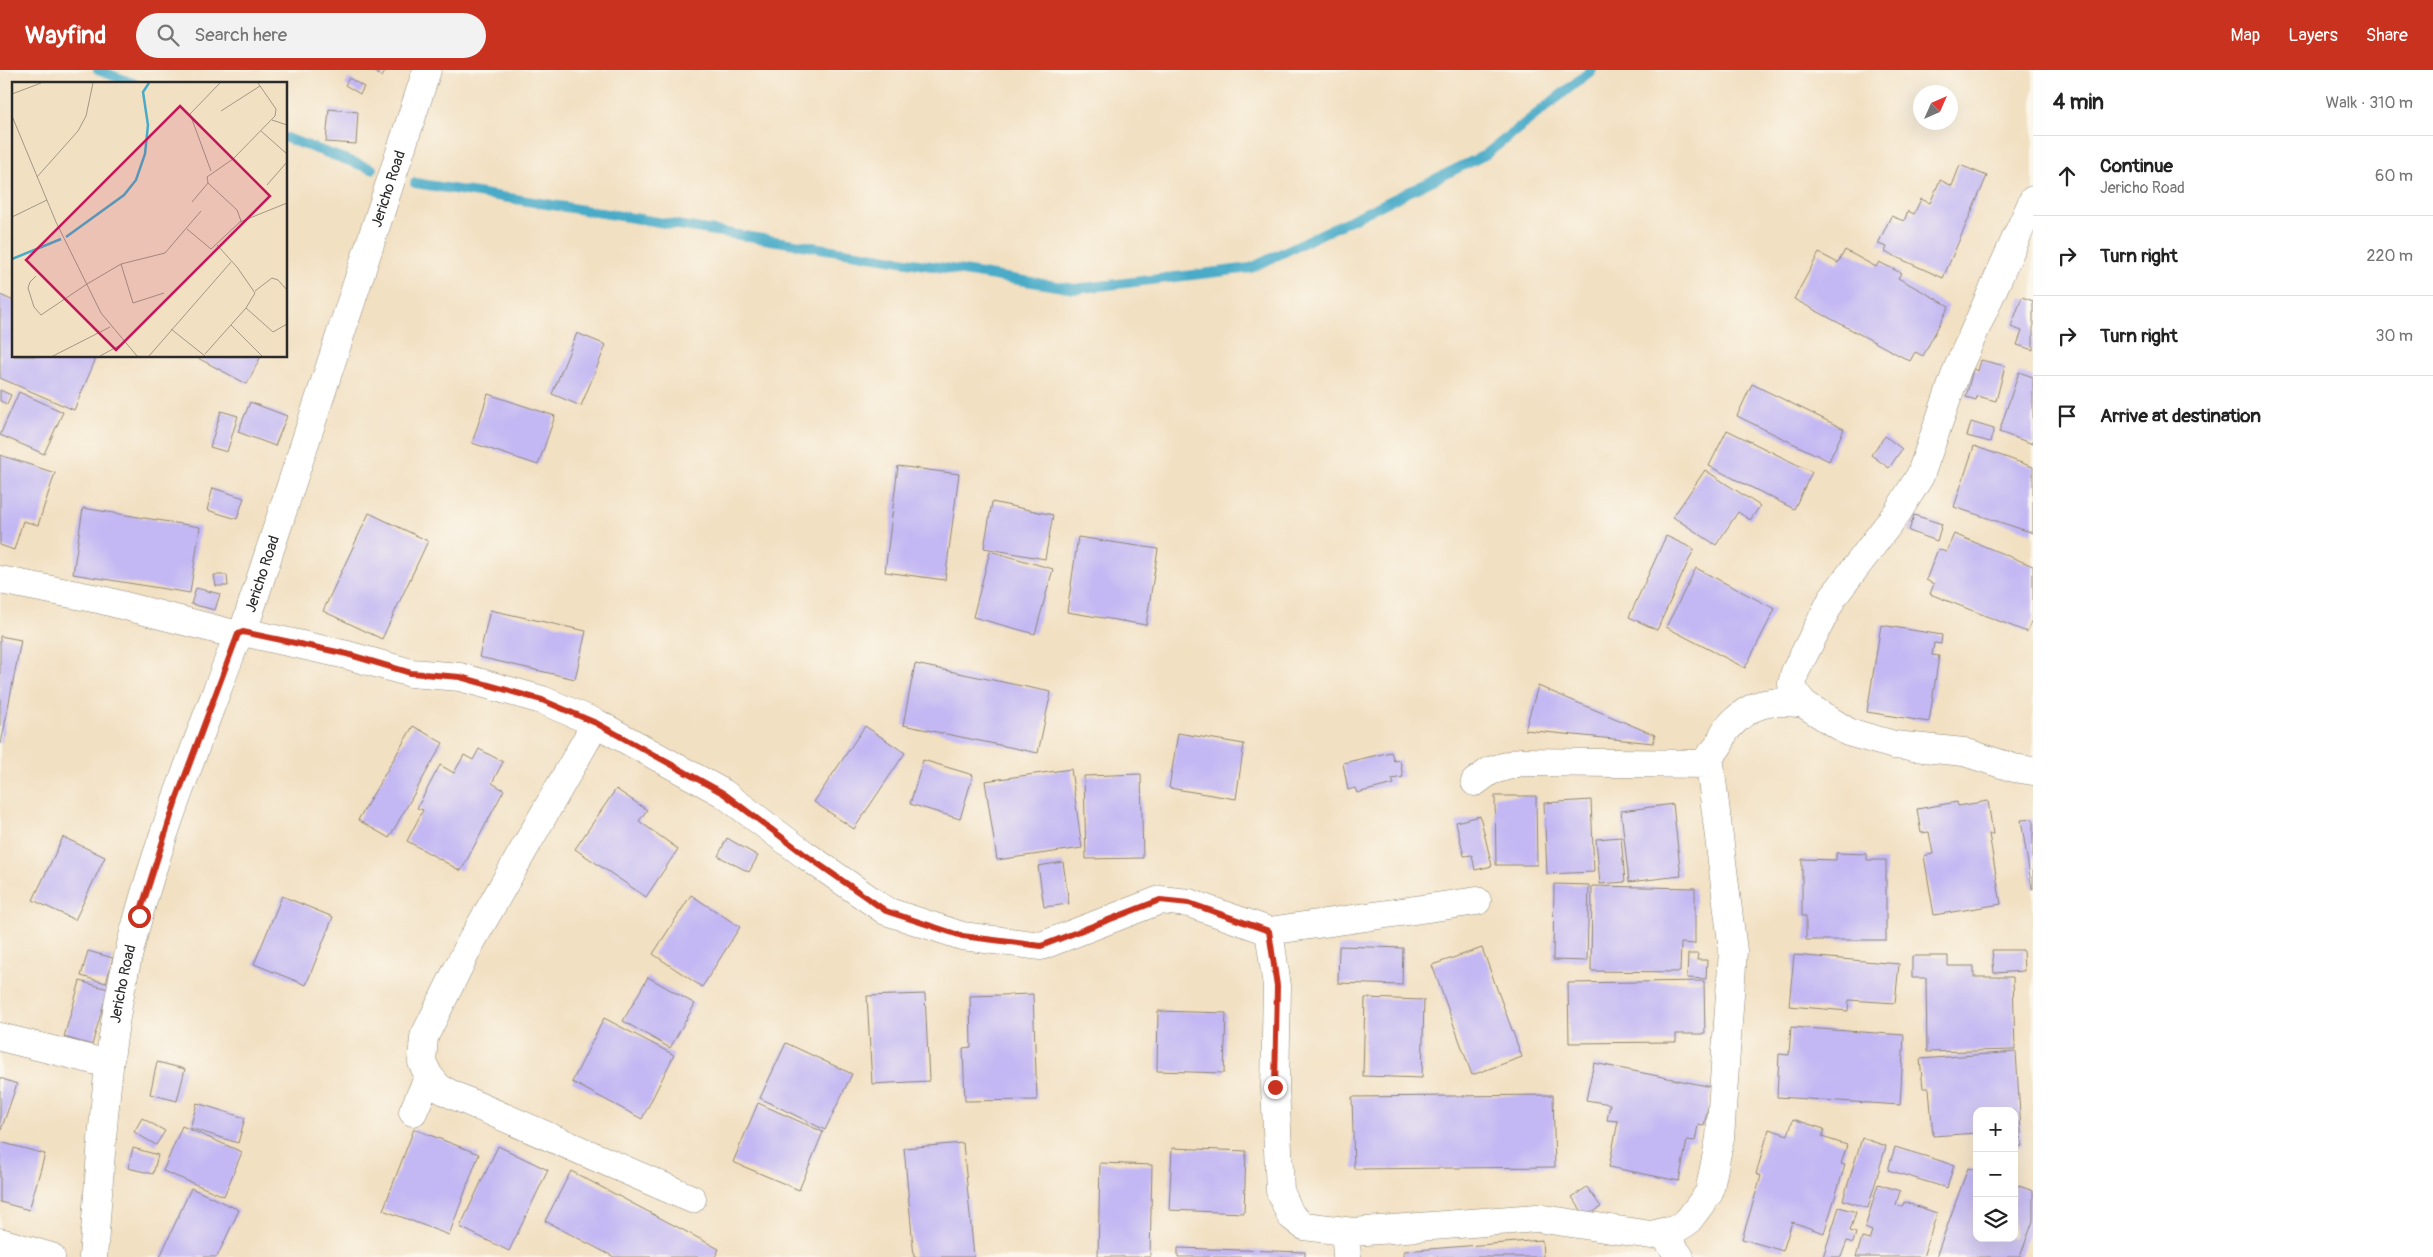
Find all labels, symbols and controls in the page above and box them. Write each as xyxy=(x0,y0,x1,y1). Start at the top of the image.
search box xyxy=(136,13,486,58)
text: Wayfind xyxy=(25,21,106,50)
icon: search xyxy=(154,21,182,49)
text: Search here xyxy=(194,23,287,47)
text: Map xyxy=(2231,24,2260,47)
text: Layers xyxy=(2288,24,2338,47)
text: Share xyxy=(2366,24,2408,47)
inset map xyxy=(12,82,288,358)
north arrow xyxy=(1913,85,1958,130)
text: 4 min xyxy=(2053,89,2104,116)
text: Walk · 310 m xyxy=(2326,93,2413,113)
street label: Jericho Road xyxy=(367,148,410,230)
text: Continue xyxy=(2100,154,2173,178)
icon: ahead xyxy=(2053,162,2081,190)
text: 60 m xyxy=(2375,166,2413,186)
text: Jericho Road xyxy=(2100,178,2185,198)
icon: right xyxy=(2053,242,2081,270)
text: Turn right xyxy=(2100,244,2178,268)
text: 220 m xyxy=(2367,246,2413,266)
icon: right xyxy=(2053,322,2081,350)
text: Turn right xyxy=(2100,324,2178,348)
text: 30 m xyxy=(2375,326,2413,346)
icon: arrive xyxy=(2053,402,2081,430)
text: Arrive at destination xyxy=(2100,404,2261,428)
street label: Jericho Road xyxy=(241,533,284,615)
route start xyxy=(128,905,151,928)
street label: Jericho Road xyxy=(106,943,141,1025)
route end xyxy=(1264,1076,1287,1099)
map controls xyxy=(1973,1107,2018,1242)
button: + xyxy=(1973,1107,2018,1152)
button: − xyxy=(1973,1152,2018,1197)
button: layers xyxy=(1973,1197,2018,1242)

